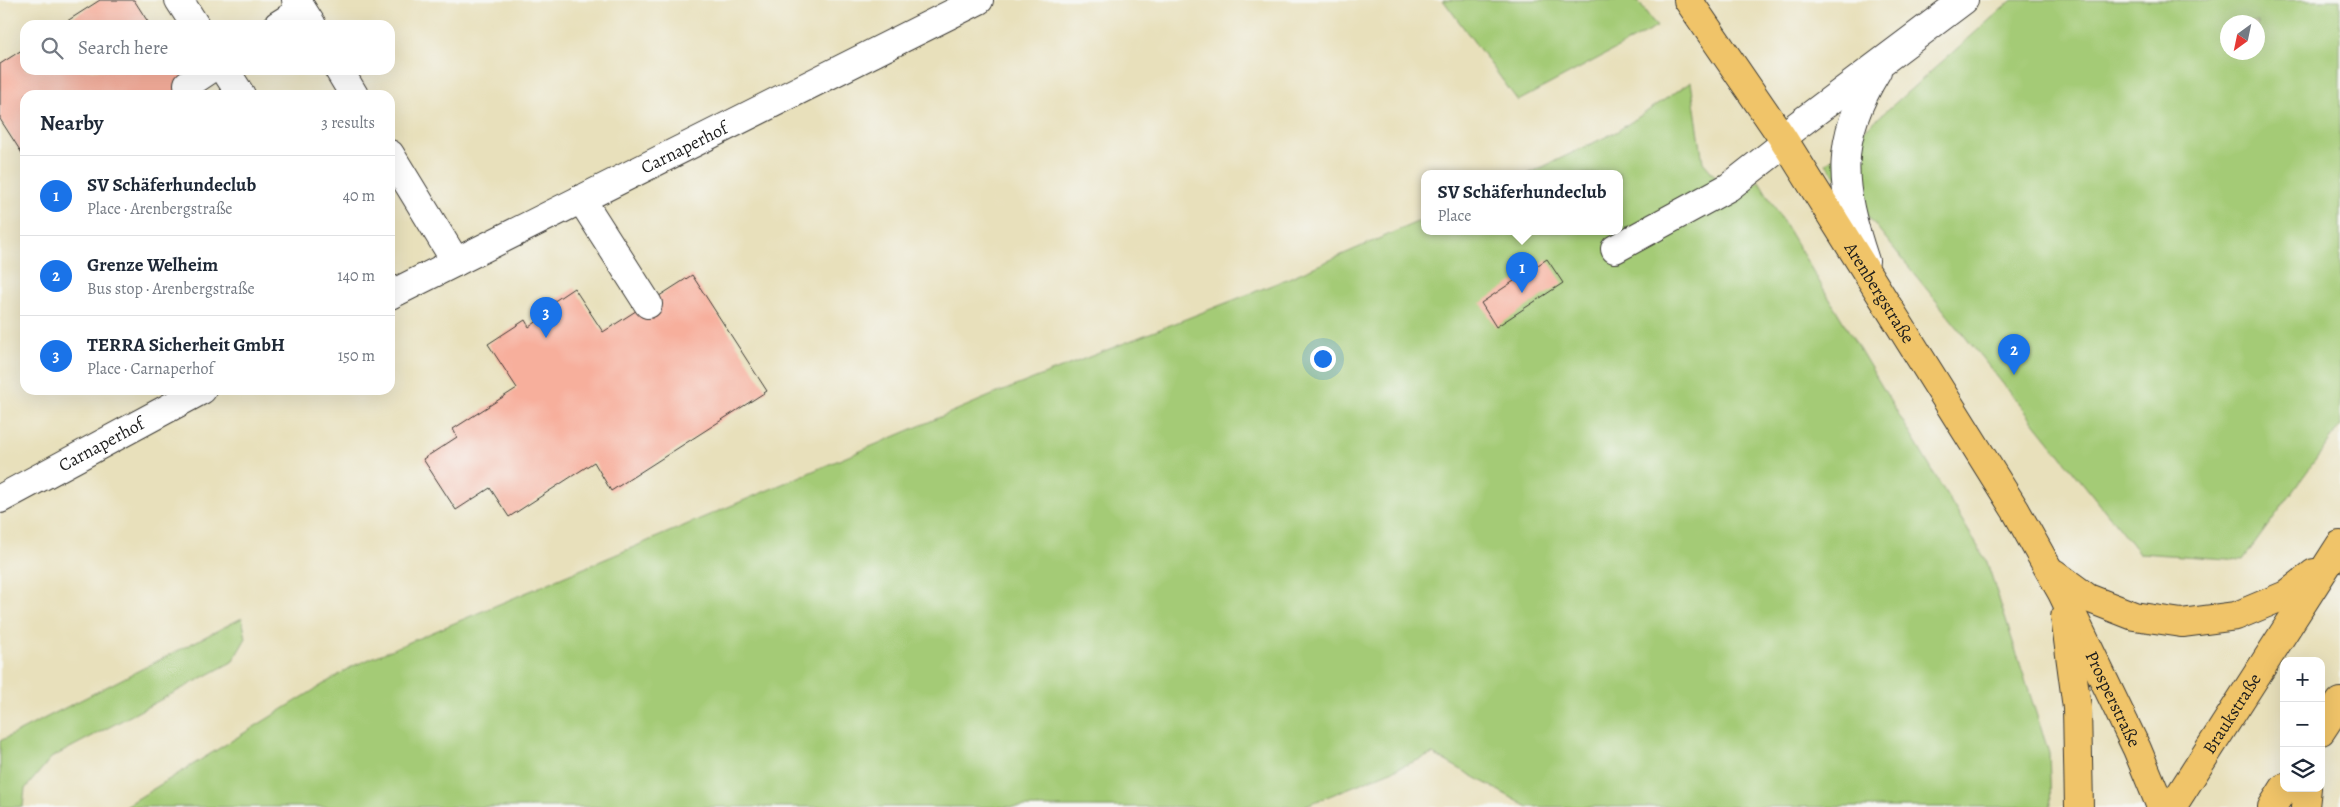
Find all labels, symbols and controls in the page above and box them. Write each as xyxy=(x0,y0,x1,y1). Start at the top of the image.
north arrow xyxy=(2220,15,2265,60)
search box xyxy=(20,20,395,75)
icon: search xyxy=(38,34,66,62)
text: Search here xyxy=(78,35,168,61)
text: Nearby xyxy=(40,109,103,137)
text: 3 results xyxy=(321,112,375,134)
street label: Carnaperhof xyxy=(637,115,734,179)
popup xyxy=(1421,170,1623,235)
text: SV Schäferhundeclub xyxy=(87,172,256,198)
text: SV Schäferhundeclub xyxy=(1437,179,1607,205)
text: 1 xyxy=(53,185,59,207)
text: 40 m xyxy=(343,185,375,207)
text: Place · Arenbergstraße xyxy=(87,198,233,220)
text: Place xyxy=(1437,205,1471,227)
street label: Arenbergstraße xyxy=(1838,237,1920,348)
text: Grenze Welheim xyxy=(87,252,218,278)
pin: 1 xyxy=(1506,252,1538,293)
text: 2 xyxy=(52,265,60,287)
text: 140 m xyxy=(337,265,375,287)
text: Bus stop · Arenbergstraße xyxy=(87,278,255,300)
pin: 3 xyxy=(530,297,562,338)
text: TERRA Sicherheit GmbH xyxy=(87,332,285,358)
pin: 2 xyxy=(1998,334,2030,375)
text: 3 xyxy=(53,345,59,367)
text: 150 m xyxy=(338,345,375,367)
your location xyxy=(1310,346,1336,372)
text: Place · Carnaperhof xyxy=(87,358,214,380)
street label: Carnaperhof xyxy=(54,410,151,477)
street label: Prosperstraße xyxy=(2080,647,2146,751)
map controls xyxy=(2280,657,2325,792)
button: + xyxy=(2280,657,2325,702)
street label: Braukstraße xyxy=(2197,669,2267,759)
button: − xyxy=(2280,702,2325,747)
button: layers xyxy=(2280,747,2325,792)

